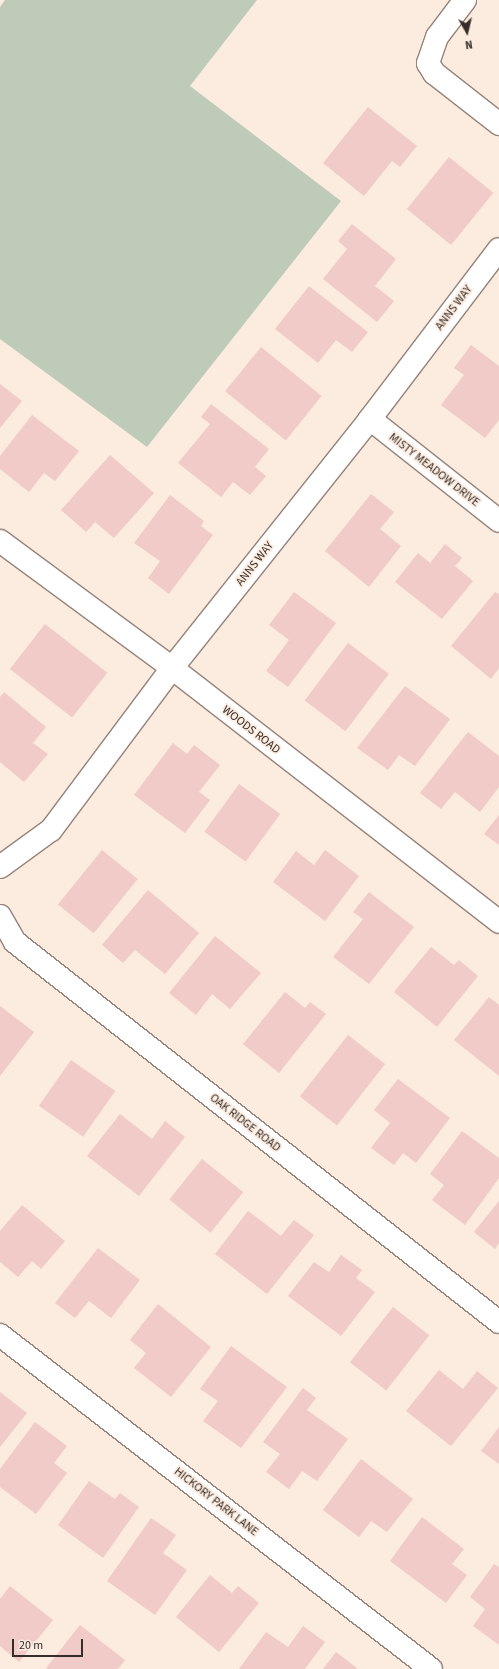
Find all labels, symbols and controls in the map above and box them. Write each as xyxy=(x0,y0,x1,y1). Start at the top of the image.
north arrow xyxy=(447,12,487,52)
text: N xyxy=(464,36,473,52)
street label: ANNS WAY xyxy=(432,283,476,333)
street label: MISTY MEADOW DRIVE xyxy=(386,430,482,510)
street label: ANNS WAY xyxy=(233,539,277,589)
street label: WOODS ROAD xyxy=(219,703,283,757)
street label: OAK RIDGE ROAD xyxy=(207,1091,283,1155)
street label: HICKORY PARK LANE xyxy=(171,1465,261,1539)
scale bar xyxy=(14,1631,85,1657)
text: 20 m xyxy=(19,1637,43,1654)

